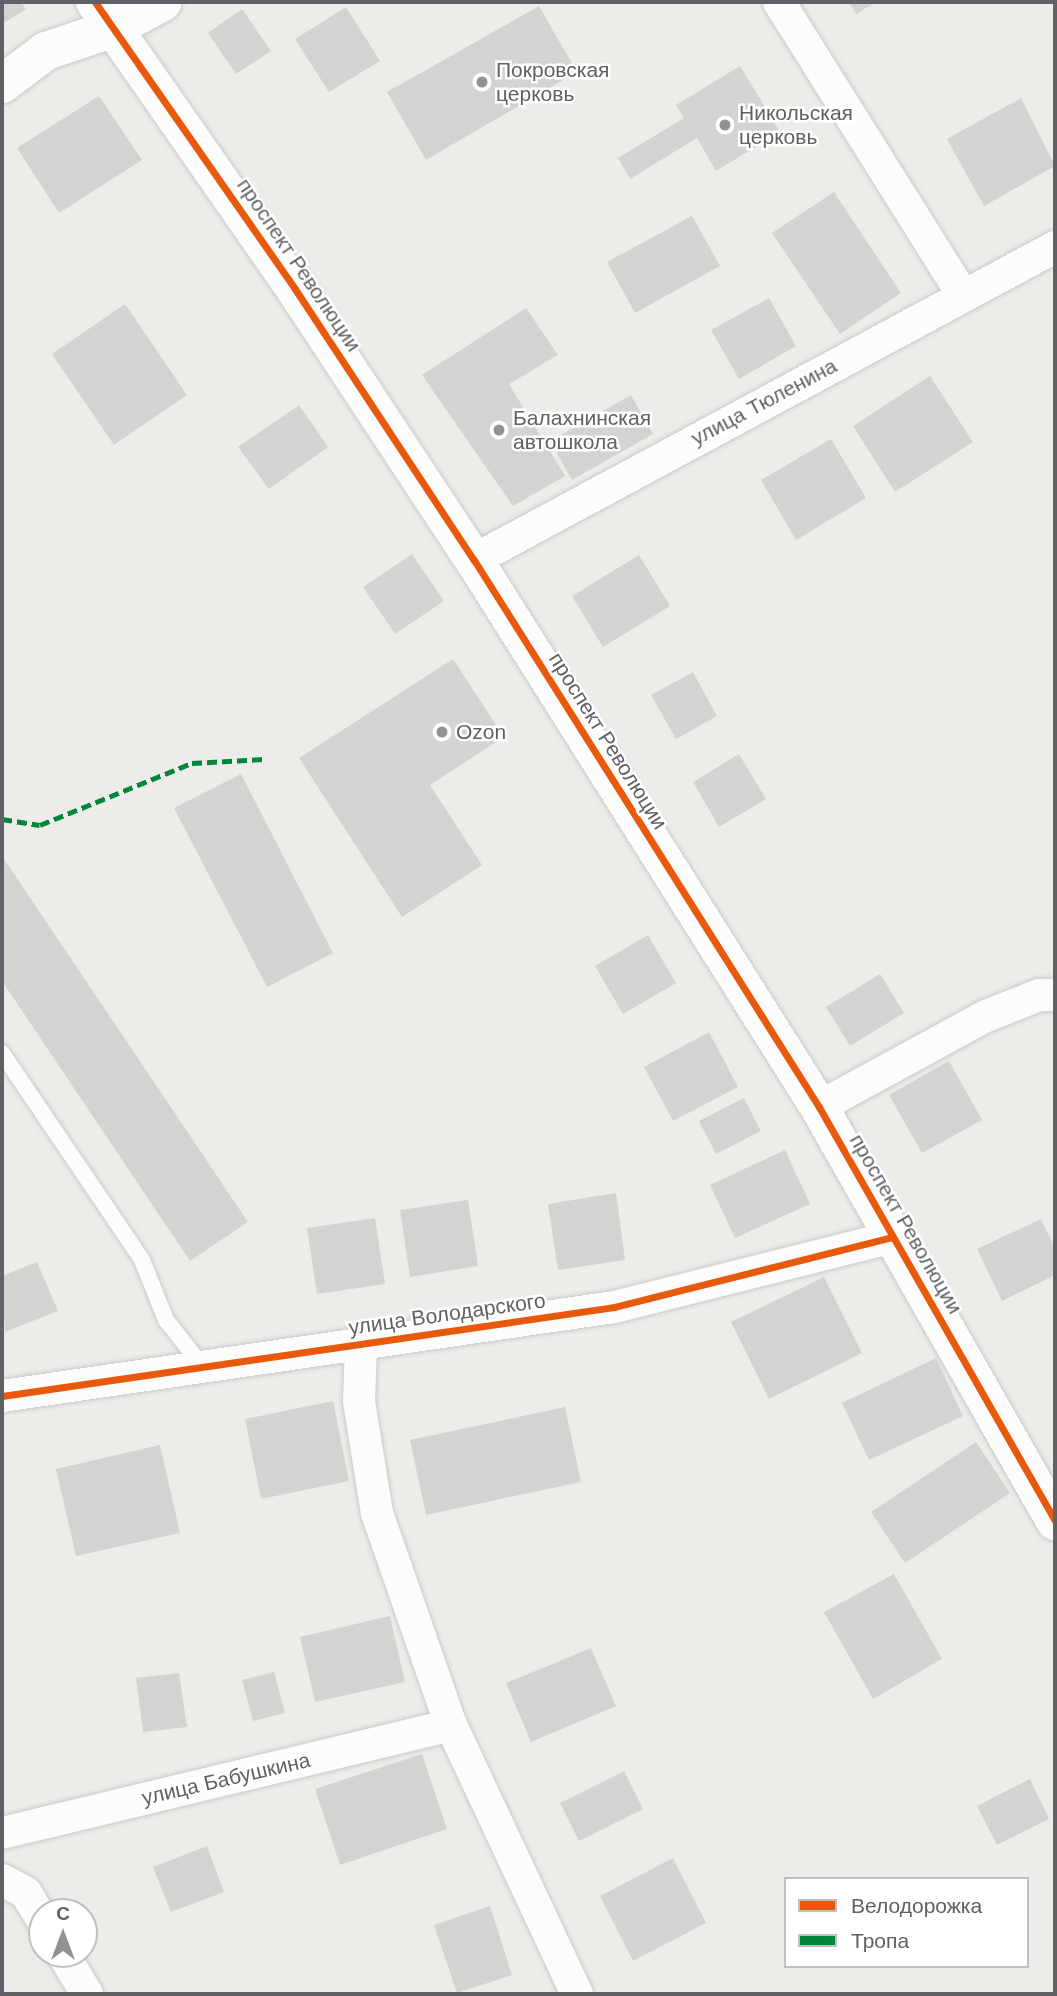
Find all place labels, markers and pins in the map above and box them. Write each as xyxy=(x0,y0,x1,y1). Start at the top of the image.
place label: Покровская церковь xyxy=(496,57,609,107)
marker: Покровская церковь xyxy=(474,74,490,90)
place label: Никольская церковь xyxy=(739,100,853,150)
marker: Никольская церковь xyxy=(717,117,733,133)
place label: Балахнинская автошкола xyxy=(513,405,651,455)
marker: Балахнинская автошкола xyxy=(491,422,507,438)
place label: Ozon xyxy=(456,719,506,745)
marker: Ozon xyxy=(434,724,450,740)

